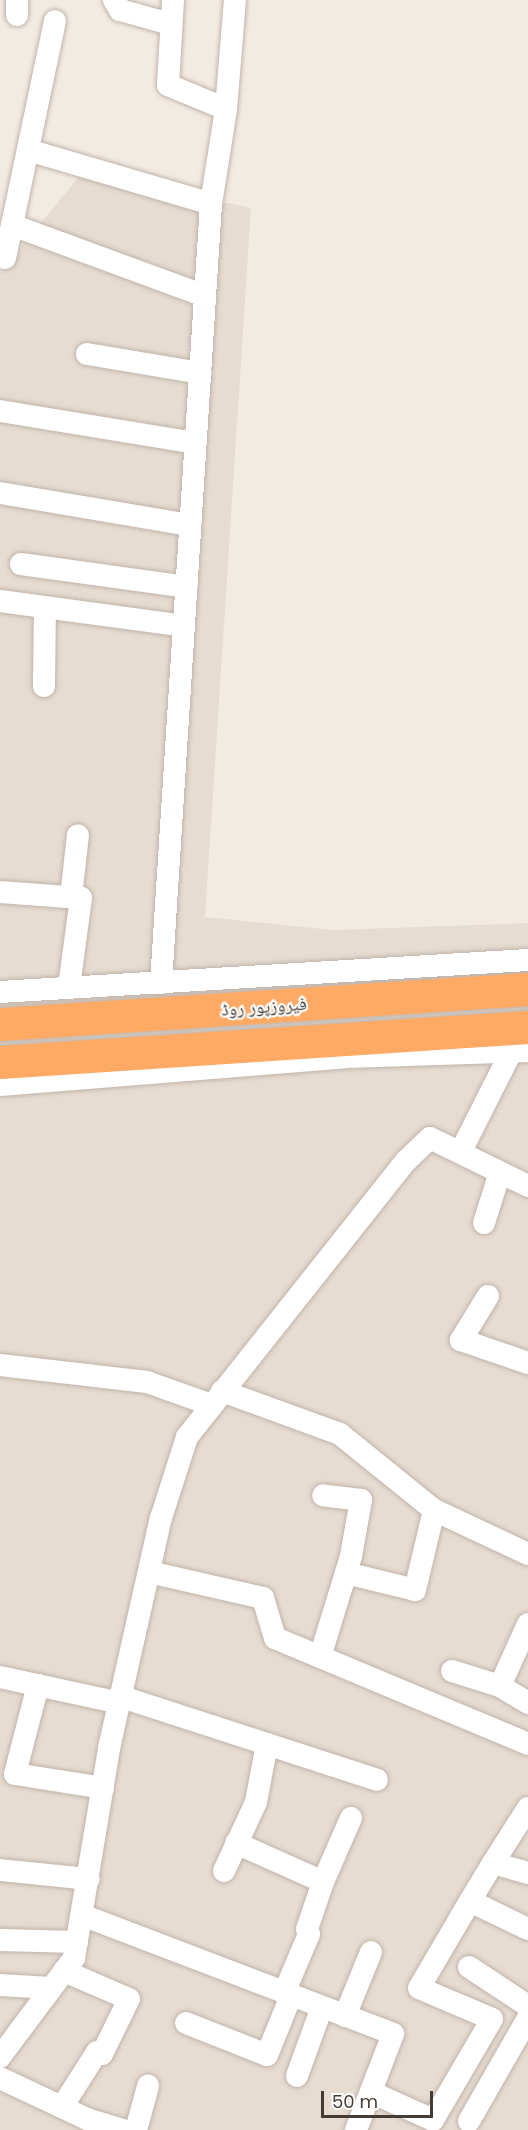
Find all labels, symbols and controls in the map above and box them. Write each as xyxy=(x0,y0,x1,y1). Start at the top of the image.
street label: فیروزپور روڈ xyxy=(220,993,308,1021)
scale bar xyxy=(324,2079,436,2117)
text: 50 m xyxy=(332,2089,378,2114)

